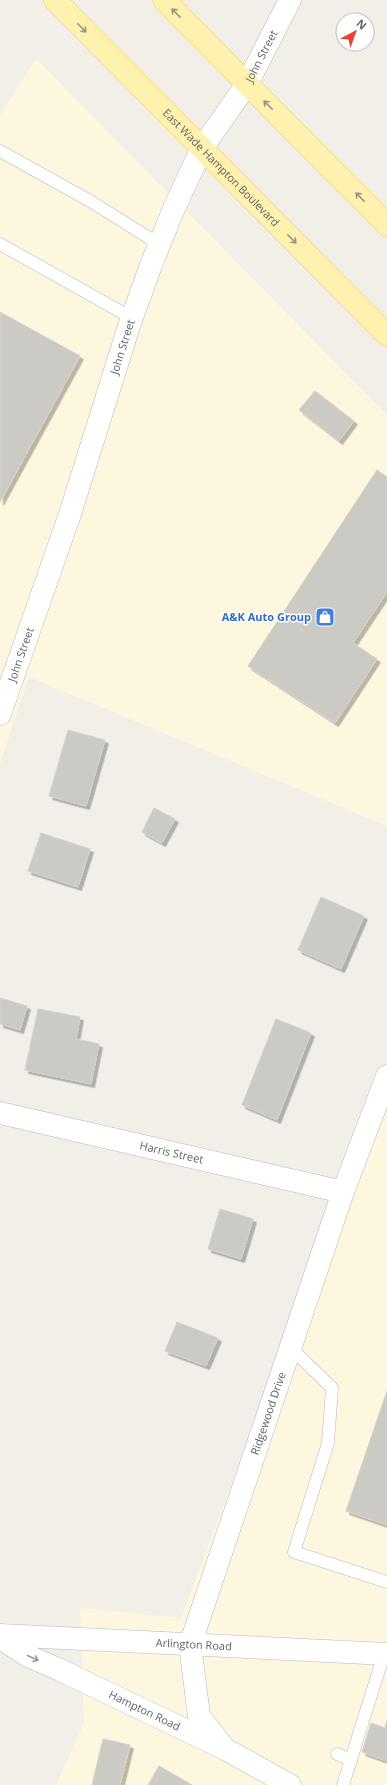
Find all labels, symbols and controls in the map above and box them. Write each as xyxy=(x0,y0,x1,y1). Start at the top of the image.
one-way arrow xyxy=(171,8,181,17)
north arrow xyxy=(335,12,375,52)
text: N xyxy=(354,15,370,33)
one-way arrow xyxy=(78,23,87,33)
street label: John Street xyxy=(241,27,280,85)
one-way arrow xyxy=(263,100,273,110)
street label: East Wade Hampton Boulevard xyxy=(160,105,283,229)
one-way arrow xyxy=(355,192,364,202)
one-way arrow xyxy=(287,234,297,244)
street label: John Street xyxy=(106,317,138,377)
shop icon: A&K Auto Group xyxy=(314,606,336,628)
place label: A&K Auto Group xyxy=(222,609,311,624)
street label: John Street xyxy=(4,625,37,685)
street label: Harris Street xyxy=(138,1137,205,1167)
street label: Ridgewood Drive xyxy=(247,1370,289,1457)
street label: Arlington Road xyxy=(155,1635,232,1653)
one-way arrow xyxy=(27,1655,39,1662)
street label: Hampton Road xyxy=(107,1687,183,1734)

